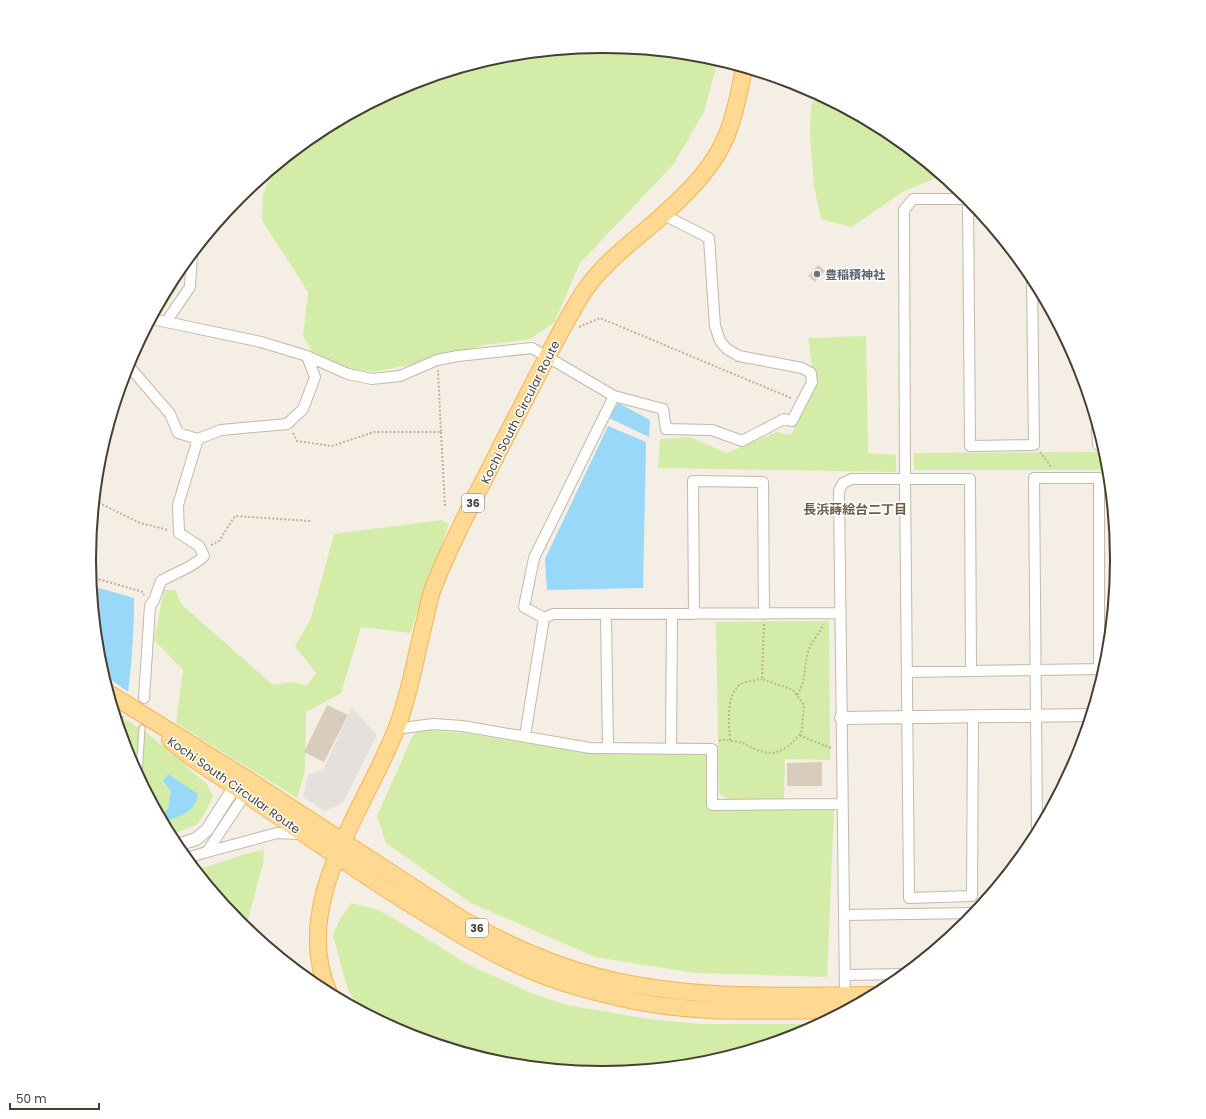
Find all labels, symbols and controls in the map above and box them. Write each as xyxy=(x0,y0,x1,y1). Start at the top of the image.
place label: 豊稲積神社 xyxy=(825,266,885,283)
marker: 豊稲積神社 xyxy=(812,269,822,279)
street label: Kochi South Circular Route xyxy=(476,338,564,486)
road number: 36 xyxy=(462,494,484,512)
district label: 長浜蒔絵台二丁目 xyxy=(803,500,907,519)
street label: Kochi South Circular Route xyxy=(164,733,304,837)
road number: 36 xyxy=(466,919,488,937)
scale bar xyxy=(10,1085,99,1111)
text: 50 m xyxy=(16,1090,47,1107)

